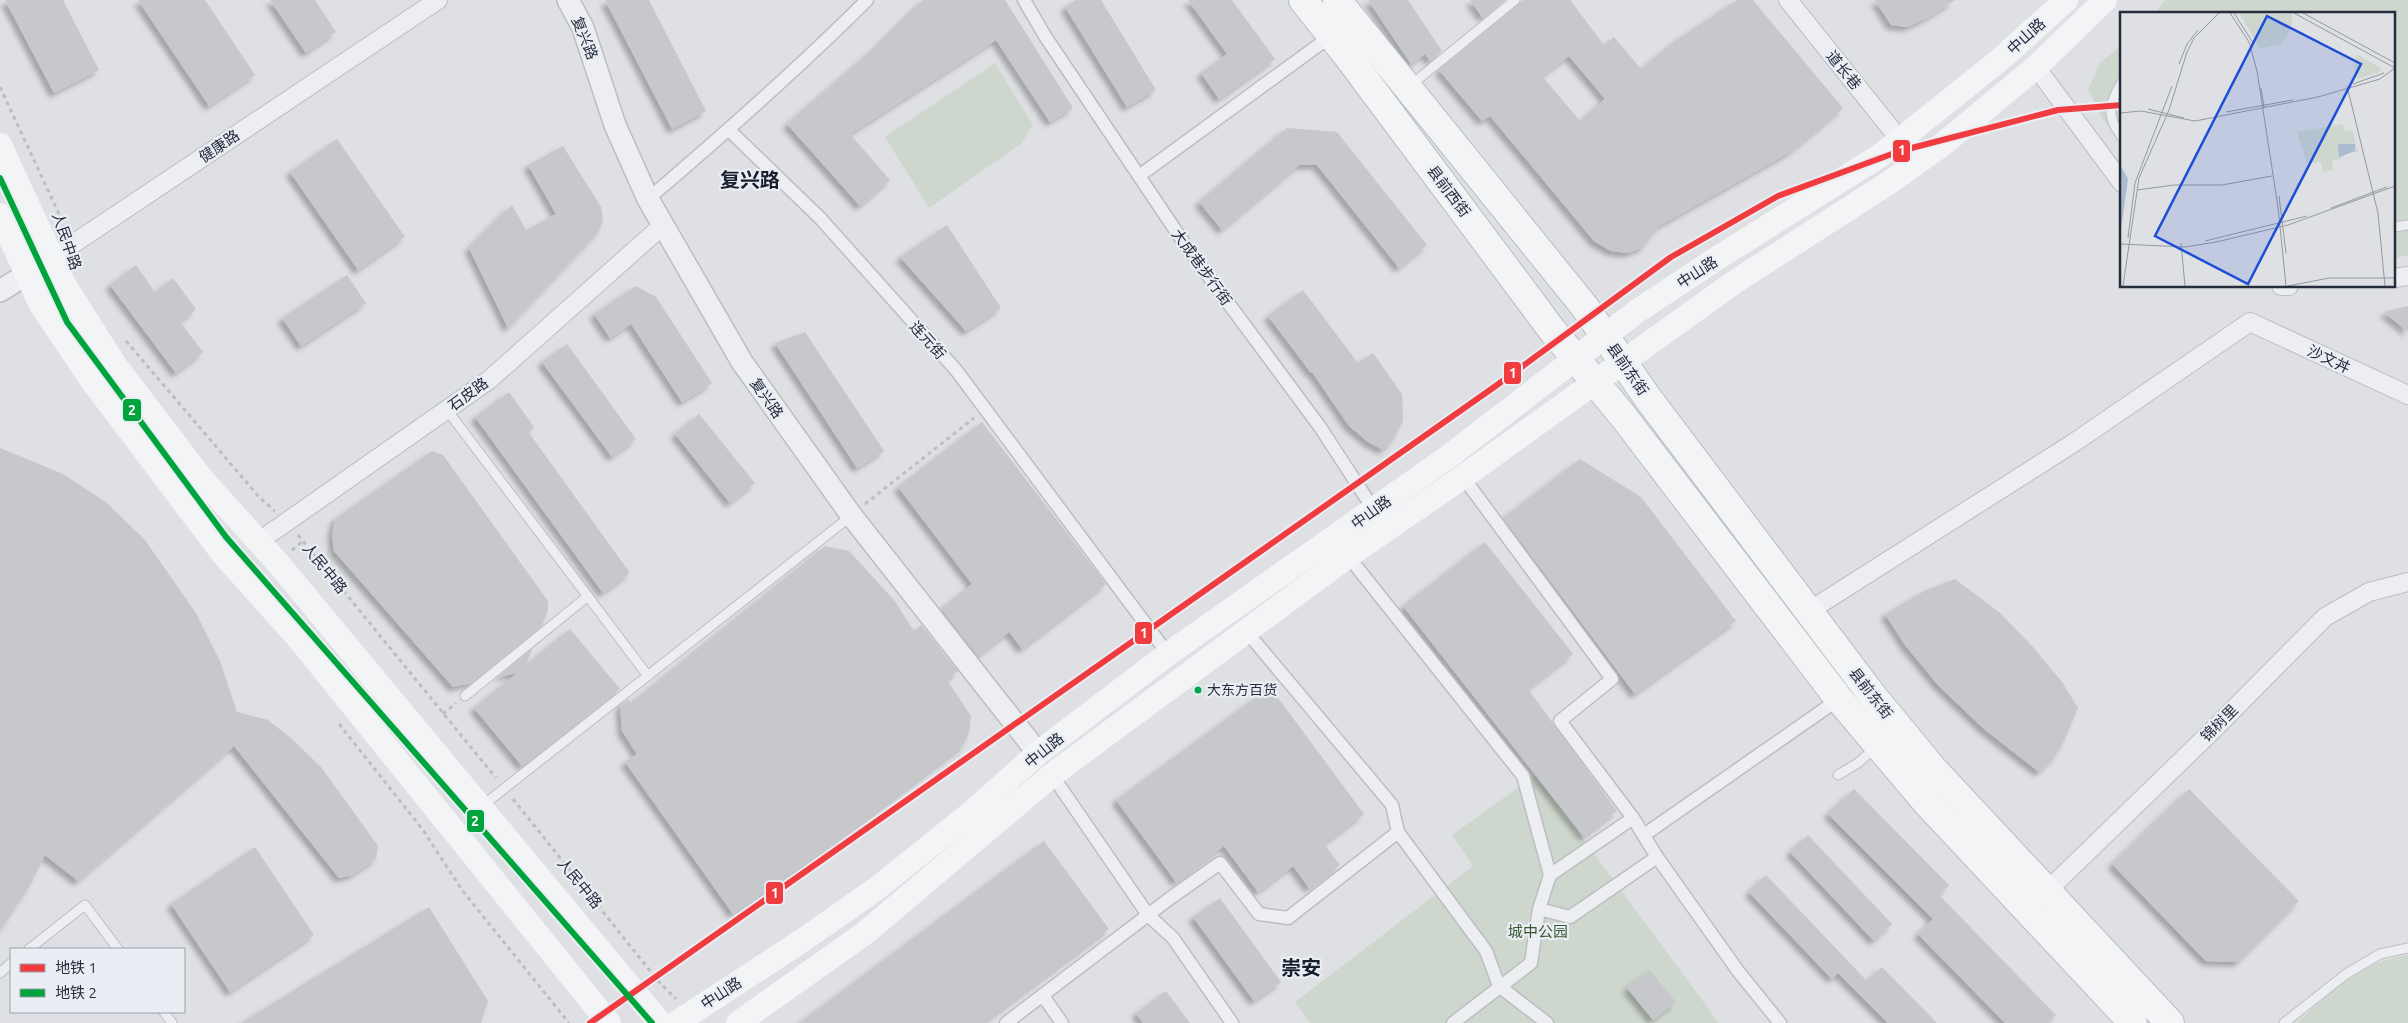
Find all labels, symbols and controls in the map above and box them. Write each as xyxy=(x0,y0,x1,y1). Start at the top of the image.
inset map xyxy=(2120,12,2396,288)
street label: 复兴路 xyxy=(569,14,601,62)
street label: 中山路 xyxy=(2004,15,2048,57)
street label: 道长巷 xyxy=(1823,47,1865,93)
street label: 健康路 xyxy=(196,126,242,166)
line badge: 1 xyxy=(1892,139,1911,163)
text: 1 xyxy=(1898,142,1906,158)
street label: 县前西街 xyxy=(1424,162,1474,220)
district label: 复兴路 xyxy=(720,168,780,191)
street label: 人民中路 xyxy=(49,210,85,272)
street label: 大成巷步行街 xyxy=(1169,226,1235,308)
street label: 中山路 xyxy=(1673,253,1721,291)
street label: 连元街 xyxy=(907,318,949,362)
street label: 县前东街 xyxy=(1604,340,1652,398)
street label: 沙文丼 xyxy=(2305,342,2353,376)
line badge: 1 xyxy=(1503,361,1522,385)
text: 1 xyxy=(1509,365,1517,381)
street label: 石皮路 xyxy=(445,374,491,414)
street label: 复兴路 xyxy=(747,375,787,421)
line badge: 2 xyxy=(122,398,142,422)
text: 2 xyxy=(128,402,136,418)
street label: 中山路 xyxy=(1348,492,1394,532)
street label: 人民中路 xyxy=(300,539,350,597)
line badge: 1 xyxy=(1134,621,1153,645)
text: 1 xyxy=(1140,625,1148,641)
street label: 县前东街 xyxy=(1846,664,1896,722)
place label: 大东方百货 xyxy=(1207,682,1277,698)
marker: 大东方百货 xyxy=(1193,685,1203,695)
street label: 锦树里 xyxy=(2197,701,2241,745)
street label: 中山路 xyxy=(1021,729,1067,771)
line badge: 2 xyxy=(466,809,485,833)
text: 2 xyxy=(471,813,479,829)
street label: 人民中路 xyxy=(555,854,605,912)
line badge: 1 xyxy=(765,881,784,905)
text: 1 xyxy=(771,885,779,901)
park label: 城中公园 xyxy=(1508,923,1568,940)
legend xyxy=(10,948,185,1013)
district label: 崇安 xyxy=(1281,956,1321,979)
text: 地铁 1 xyxy=(55,959,97,976)
street label: 中山路 xyxy=(697,974,745,1012)
text: 地铁 2 xyxy=(55,984,97,1001)

